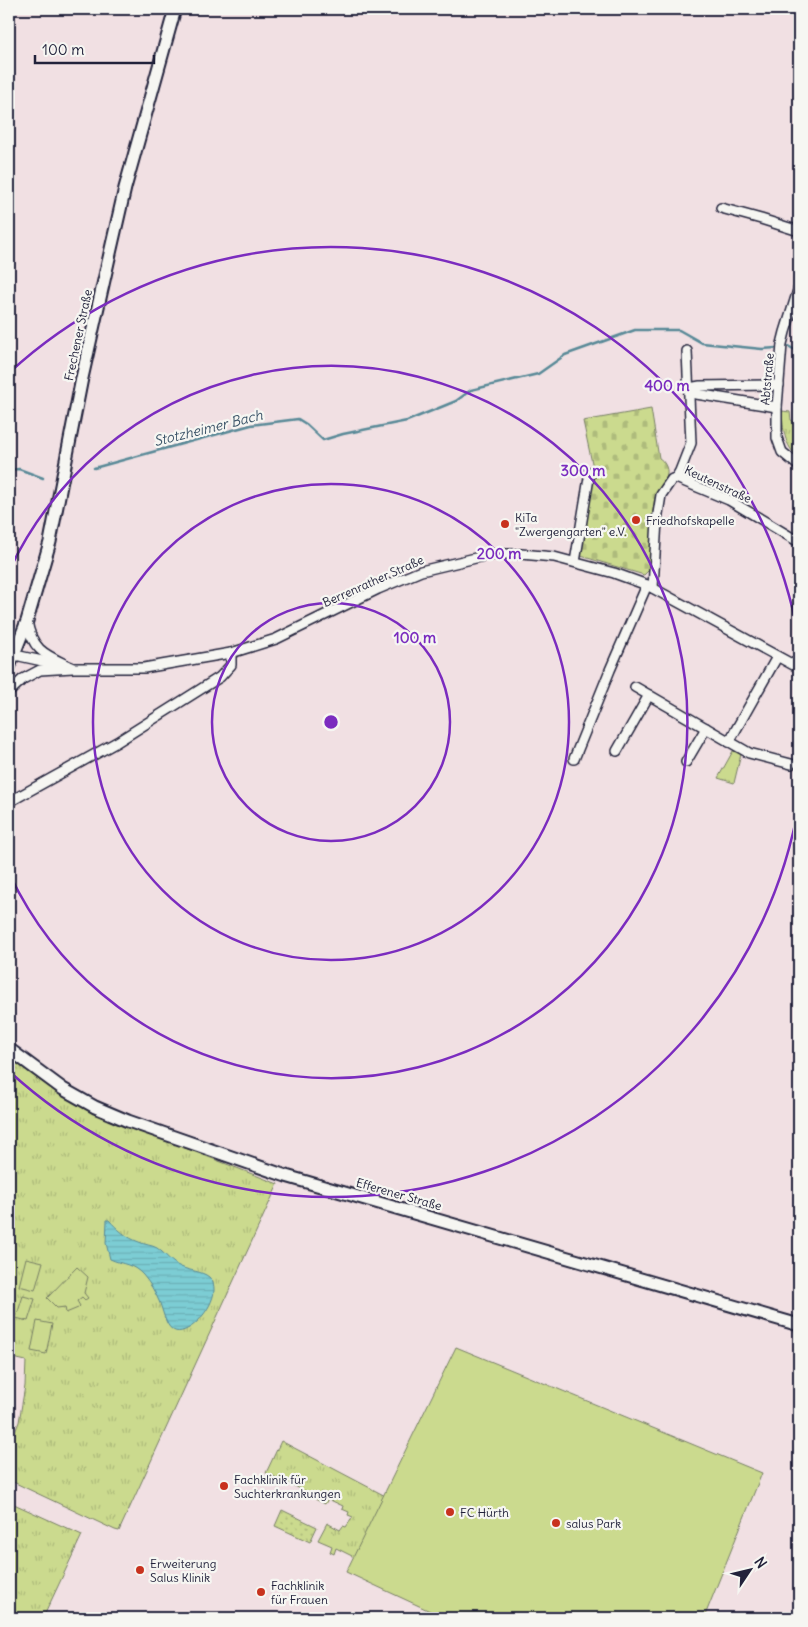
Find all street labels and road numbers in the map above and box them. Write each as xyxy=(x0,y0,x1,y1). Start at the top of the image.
street label: Frechener Straße xyxy=(61,288,95,382)
street label: Abtstraße xyxy=(757,352,777,406)
street label: Keutenstraße xyxy=(682,462,754,506)
street label: Berrenrather Straße xyxy=(320,552,426,610)
street label: Efferener Straße xyxy=(355,1175,443,1213)

